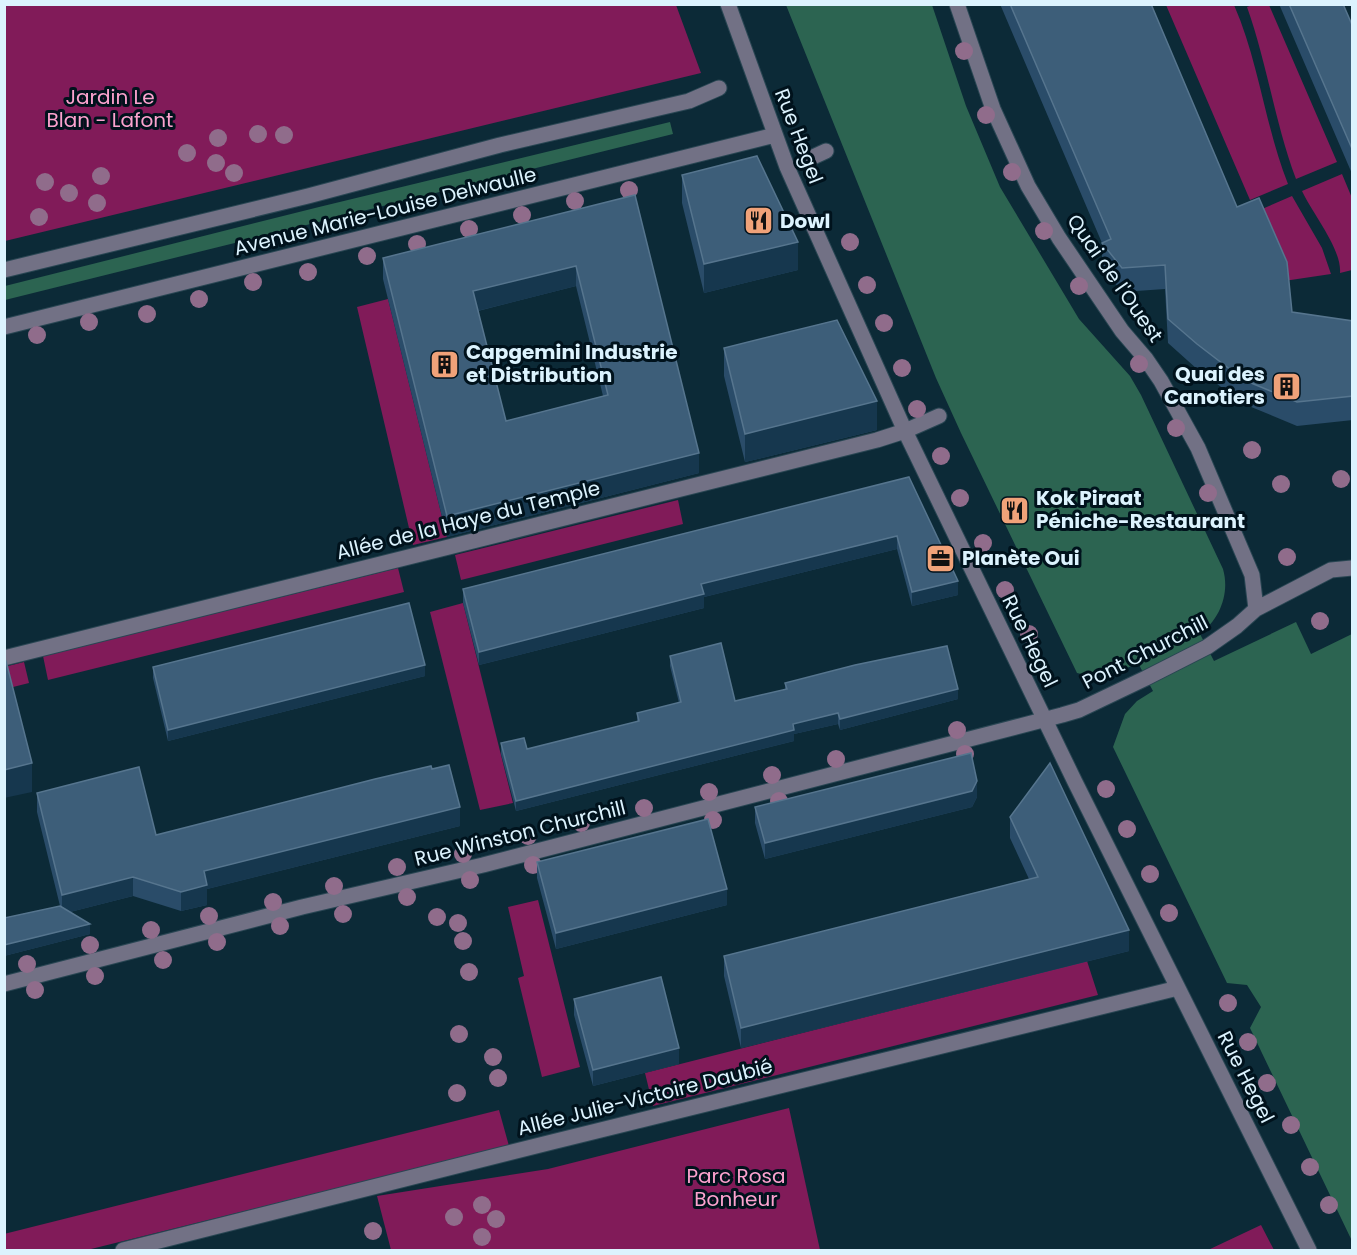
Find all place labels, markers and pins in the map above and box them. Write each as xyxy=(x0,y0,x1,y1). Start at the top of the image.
restaurant icon: Dowl xyxy=(743,205,775,237)
place label: Dowl xyxy=(780,207,831,235)
place label: Capgemini Industrie et Distribution xyxy=(466,338,678,389)
building icon: Capgemini Industrie et Distribution xyxy=(429,348,461,380)
place label: Quai des Canotiers xyxy=(1164,360,1265,411)
building icon: Quai des Canotiers xyxy=(1270,370,1302,402)
place label: Kok Piraat Péniche-Restaurant xyxy=(1036,484,1245,535)
restaurant icon: Kok Piraat Péniche-Restaurant xyxy=(999,494,1031,526)
office icon: Planète Oui xyxy=(925,542,957,574)
place label: Planète Oui xyxy=(962,544,1080,572)

